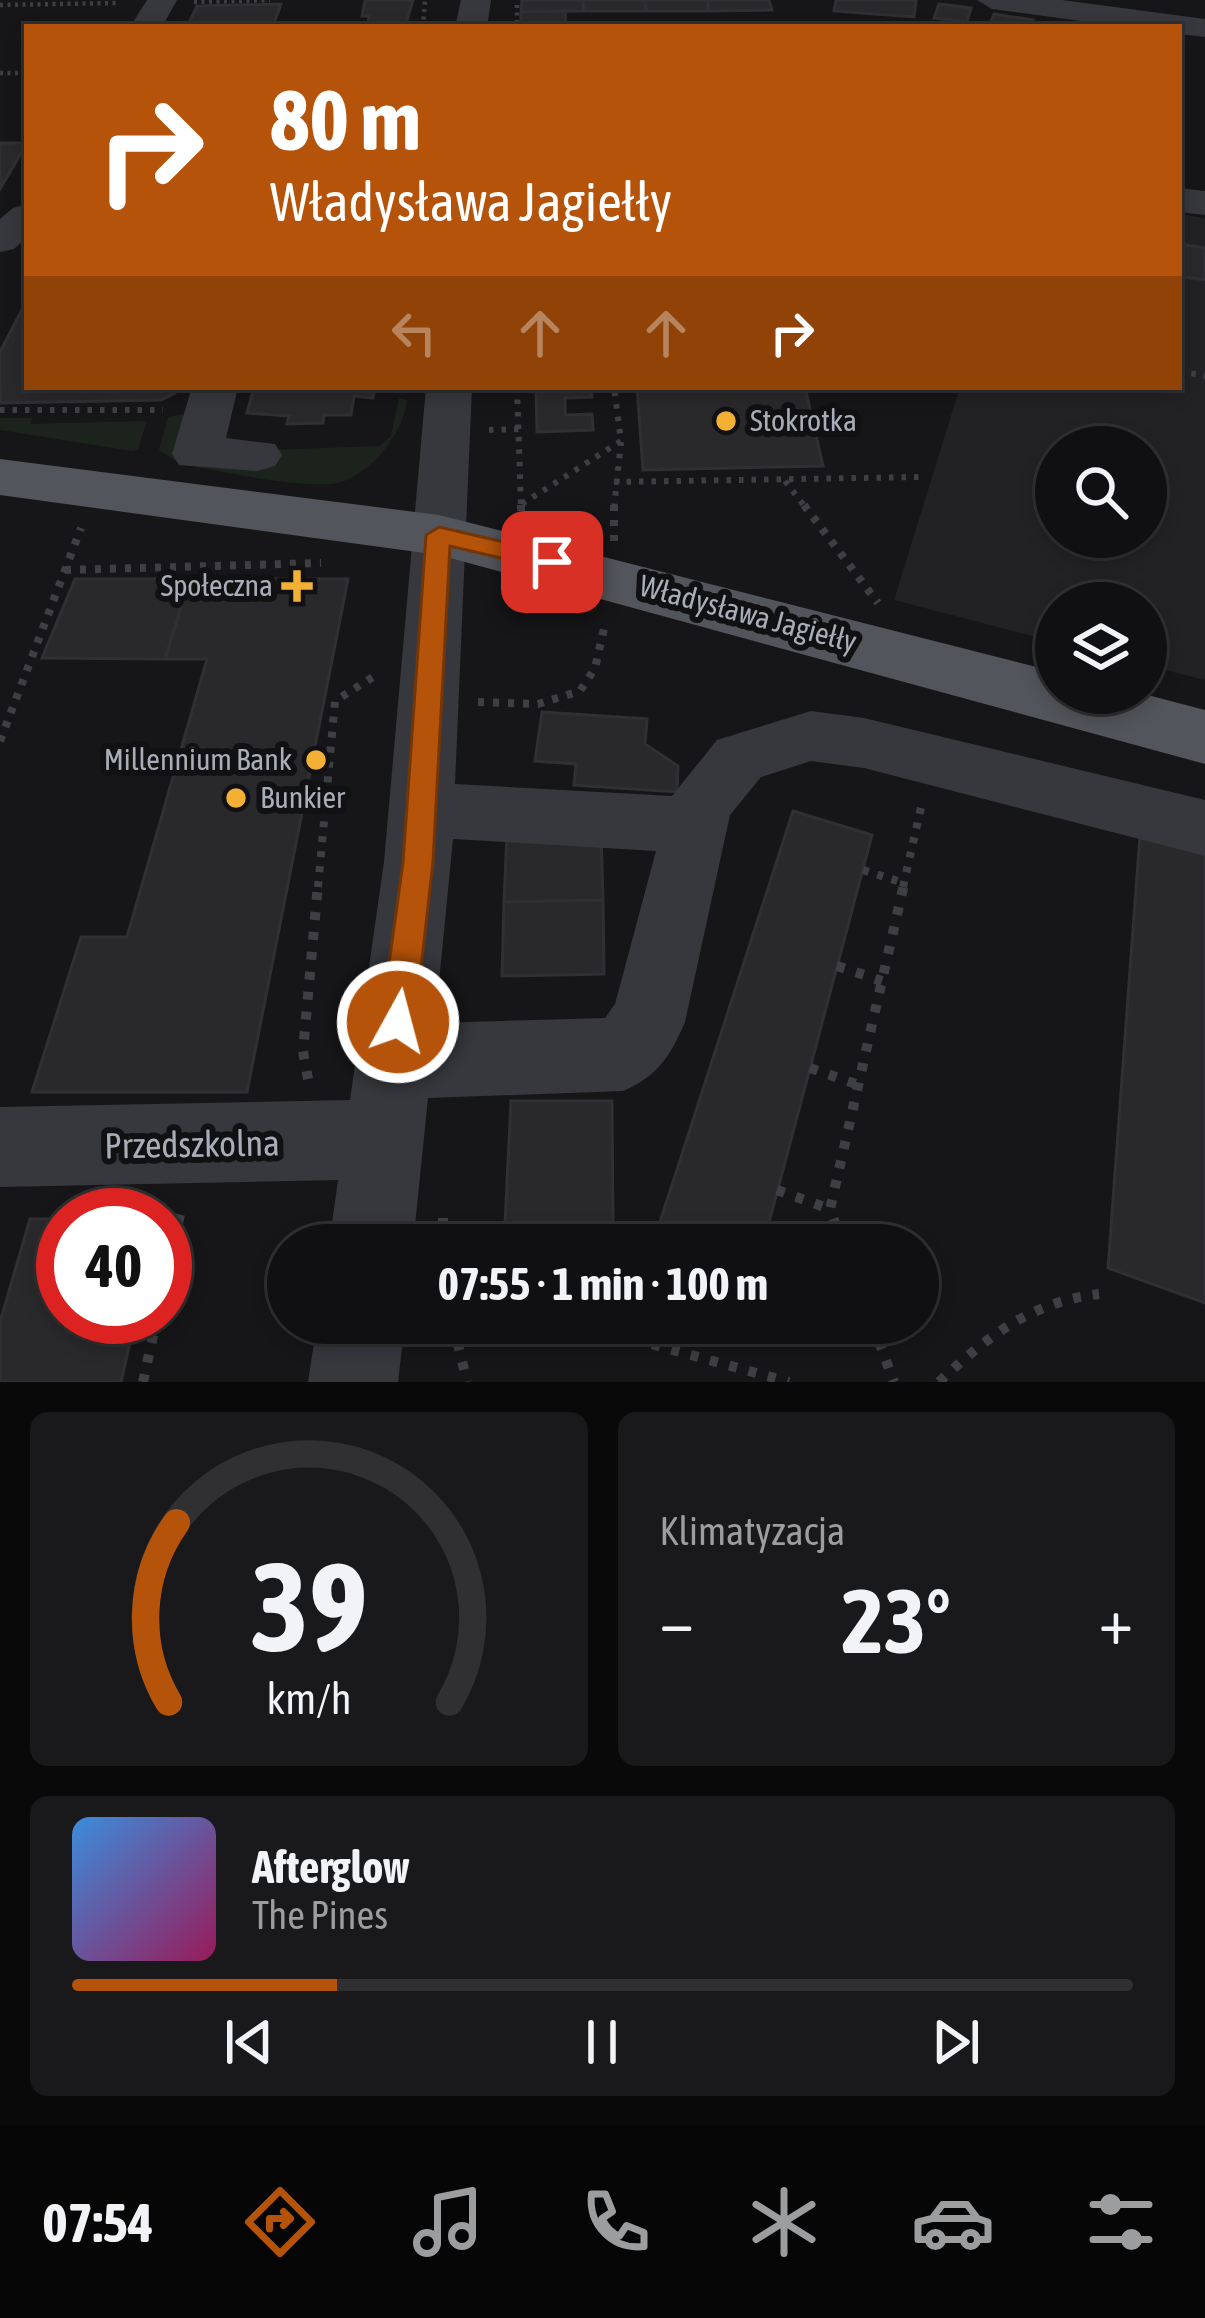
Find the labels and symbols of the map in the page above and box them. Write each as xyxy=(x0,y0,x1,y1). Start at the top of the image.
place label: Stokrotka xyxy=(750,403,857,437)
marker: Stokrotka xyxy=(713,408,739,434)
pin xyxy=(501,511,603,613)
place label: Społeczna xyxy=(161,568,273,602)
street label: Władysława Jagiełły xyxy=(636,568,861,658)
marker: Społeczna xyxy=(284,573,310,599)
place label: Millennium Bank xyxy=(104,742,292,776)
marker: Millennium Bank xyxy=(303,747,329,773)
place label: Bunkier xyxy=(260,780,346,814)
marker: Bunkier xyxy=(223,785,249,811)
position arrow xyxy=(335,959,461,1085)
street label: Przedszkolna xyxy=(104,1121,280,1167)
speed limit sign: 40 xyxy=(36,1188,192,1344)

